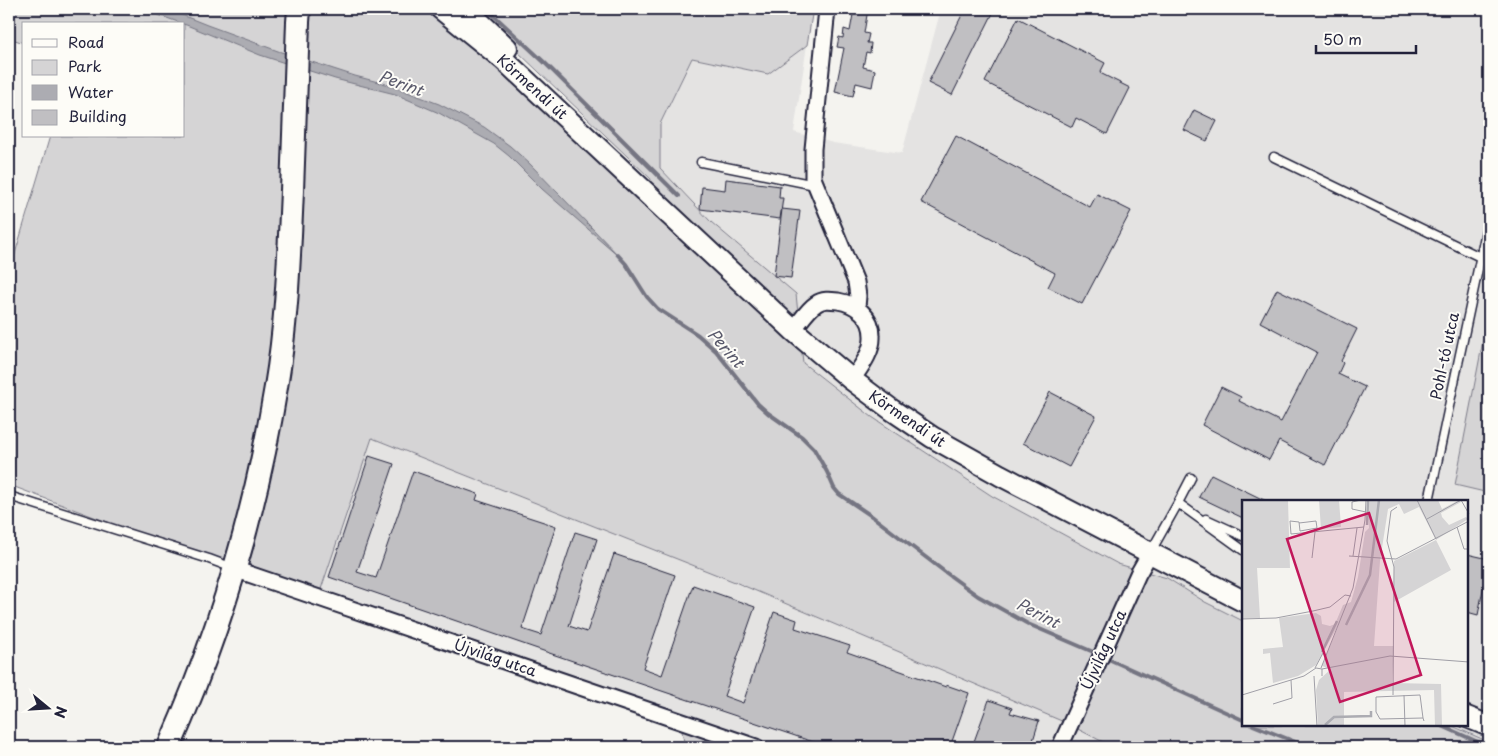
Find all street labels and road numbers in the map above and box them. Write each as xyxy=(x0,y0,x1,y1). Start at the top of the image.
street label: Körmendi út xyxy=(492,48,574,124)
street label: Pohl-tó utca xyxy=(1423,309,1464,401)
street label: Körmendi út xyxy=(865,384,951,452)
street label: Újvilág utca xyxy=(1074,605,1132,693)
street label: Újvilág utca xyxy=(451,632,541,682)

